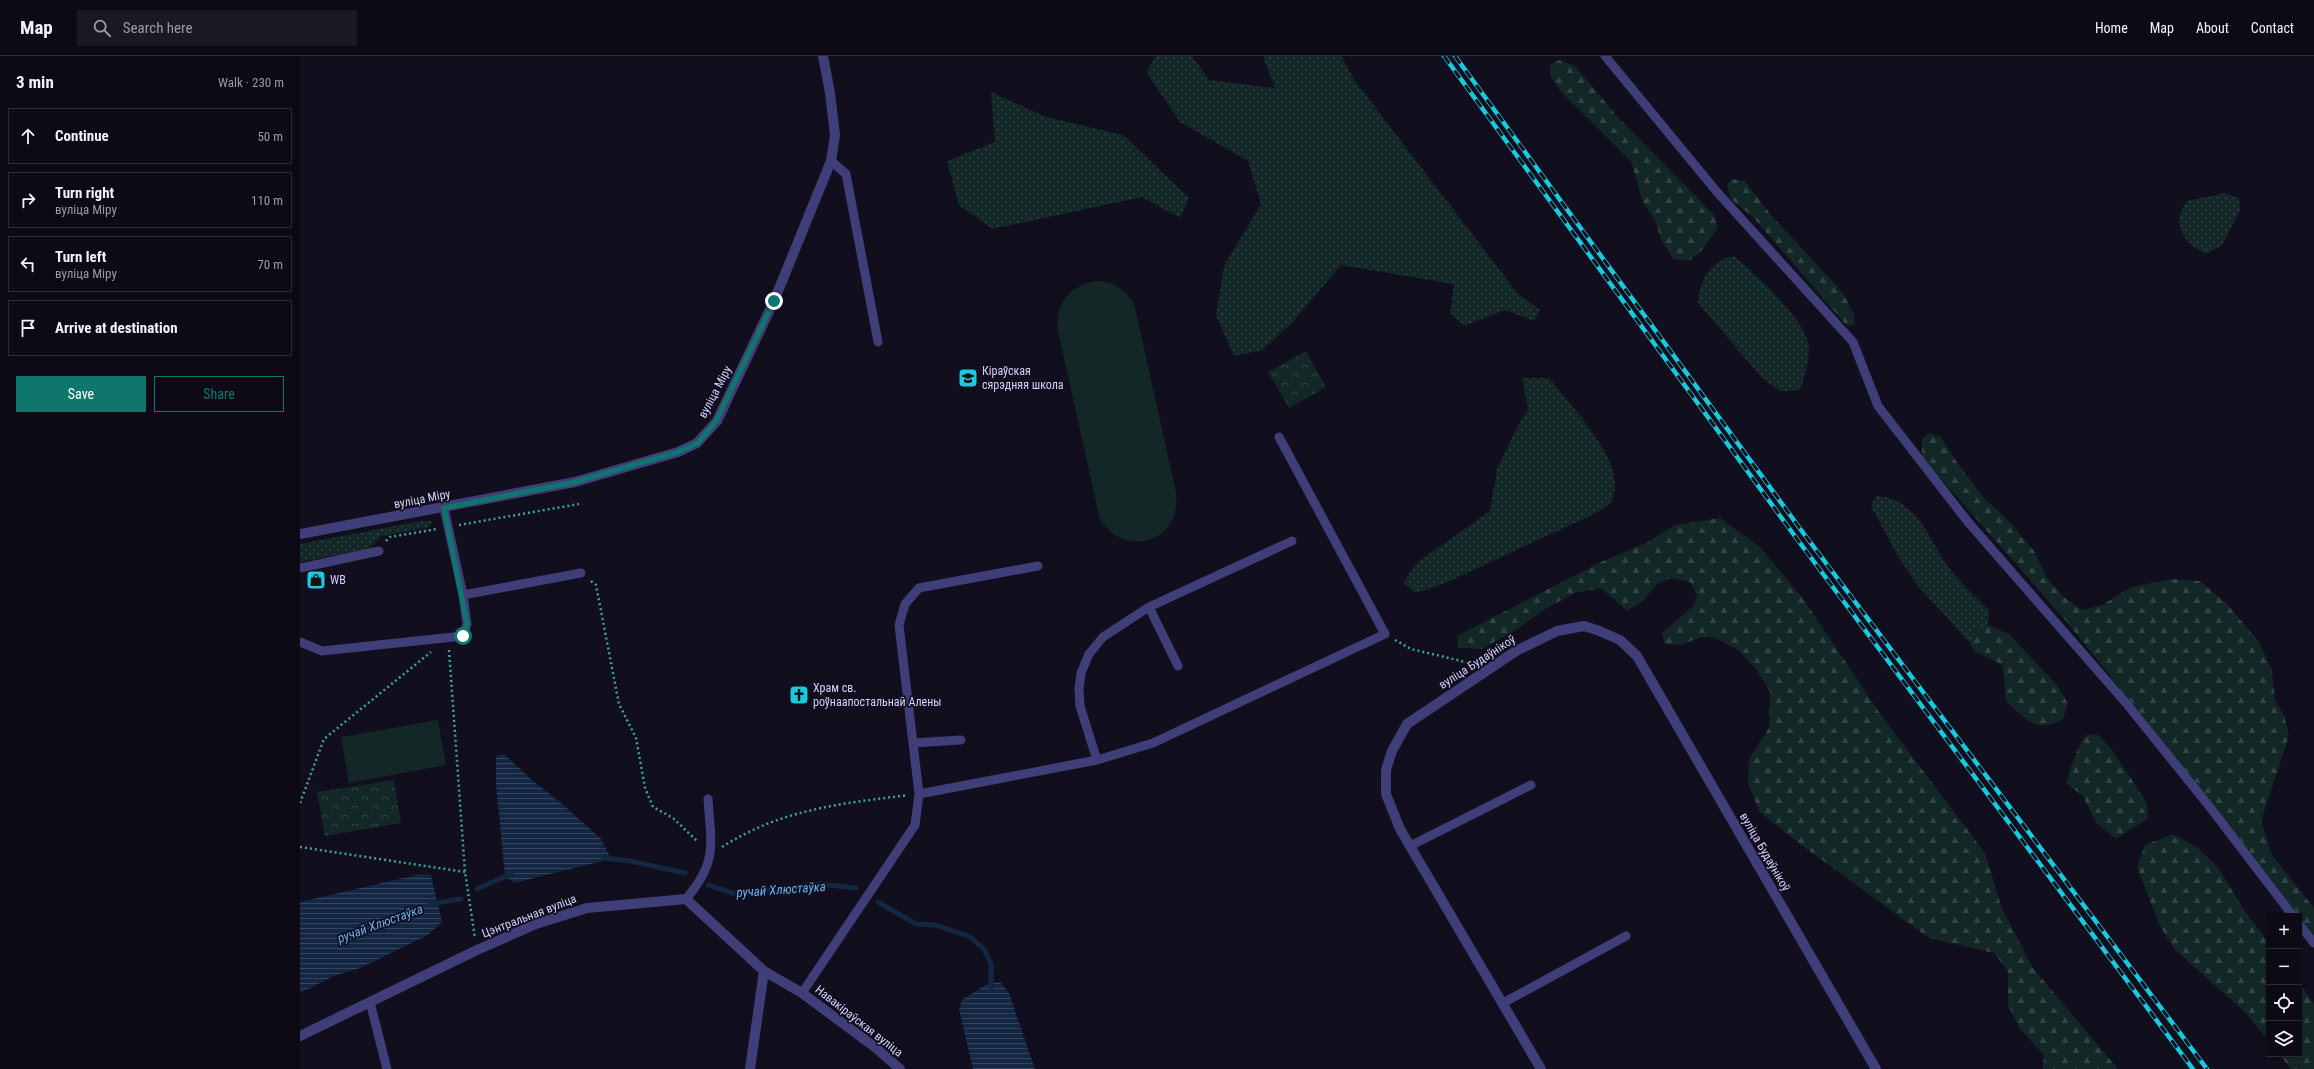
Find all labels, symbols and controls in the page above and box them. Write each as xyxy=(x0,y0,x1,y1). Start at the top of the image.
search box xyxy=(77,10,357,46)
text: Map xyxy=(20,16,53,39)
icon: search xyxy=(91,17,113,39)
text: Search here xyxy=(123,19,193,37)
text: Home xyxy=(2095,20,2128,36)
text: Map xyxy=(2150,20,2174,36)
text: About xyxy=(2196,20,2229,36)
text: Contact xyxy=(2251,20,2294,36)
text: 3 min xyxy=(16,72,54,92)
text: Walk · 230 m xyxy=(218,75,284,90)
icon: ahead xyxy=(17,125,39,147)
text: Continue xyxy=(55,127,109,145)
text: 50 m xyxy=(257,129,283,144)
text: Turn right xyxy=(55,184,114,202)
icon: right xyxy=(17,189,39,211)
text: 110 m xyxy=(251,193,283,208)
text: вуліца Міру xyxy=(55,202,117,217)
text: Turn left xyxy=(55,248,106,266)
icon: left xyxy=(17,253,39,275)
text: 70 m xyxy=(257,257,283,272)
text: вуліца Міру xyxy=(55,266,117,281)
route end xyxy=(765,292,783,310)
icon: arrive xyxy=(17,317,39,339)
text: Arrive at destination xyxy=(55,319,178,337)
street label: вуліца Міру xyxy=(695,364,735,420)
place label: Кіраўская сярэдняя школа xyxy=(982,364,1064,392)
school or university icon: Кіраўская сярэдняя школа xyxy=(957,367,979,389)
button: Save xyxy=(16,376,146,412)
button: Share xyxy=(154,376,284,412)
street label: вуліца Міру xyxy=(393,487,451,511)
shop icon: WB xyxy=(305,569,327,591)
place label: WB xyxy=(330,573,346,587)
route start xyxy=(454,627,472,645)
street label: вуліца Будаўнікоў xyxy=(1436,632,1518,692)
place label: Храм св. роўнаапостальнай Алены xyxy=(813,681,942,709)
church icon: Храм св. роўнаапостальнай Алены xyxy=(788,684,810,706)
street label: вуліца Будаўнікоў xyxy=(1737,810,1793,894)
water label: ручай Хлюстаўка xyxy=(735,879,826,900)
street label: Цэнтральная вуліца xyxy=(480,891,578,940)
water label: ручай Хлюстаўка xyxy=(335,901,425,946)
map controls xyxy=(2266,913,2302,1057)
button: + xyxy=(2266,913,2302,949)
button: − xyxy=(2266,949,2302,985)
street label: Навакіраўская вуліца xyxy=(812,982,906,1060)
button: locate xyxy=(2266,985,2302,1021)
button: layers xyxy=(2266,1021,2302,1057)

